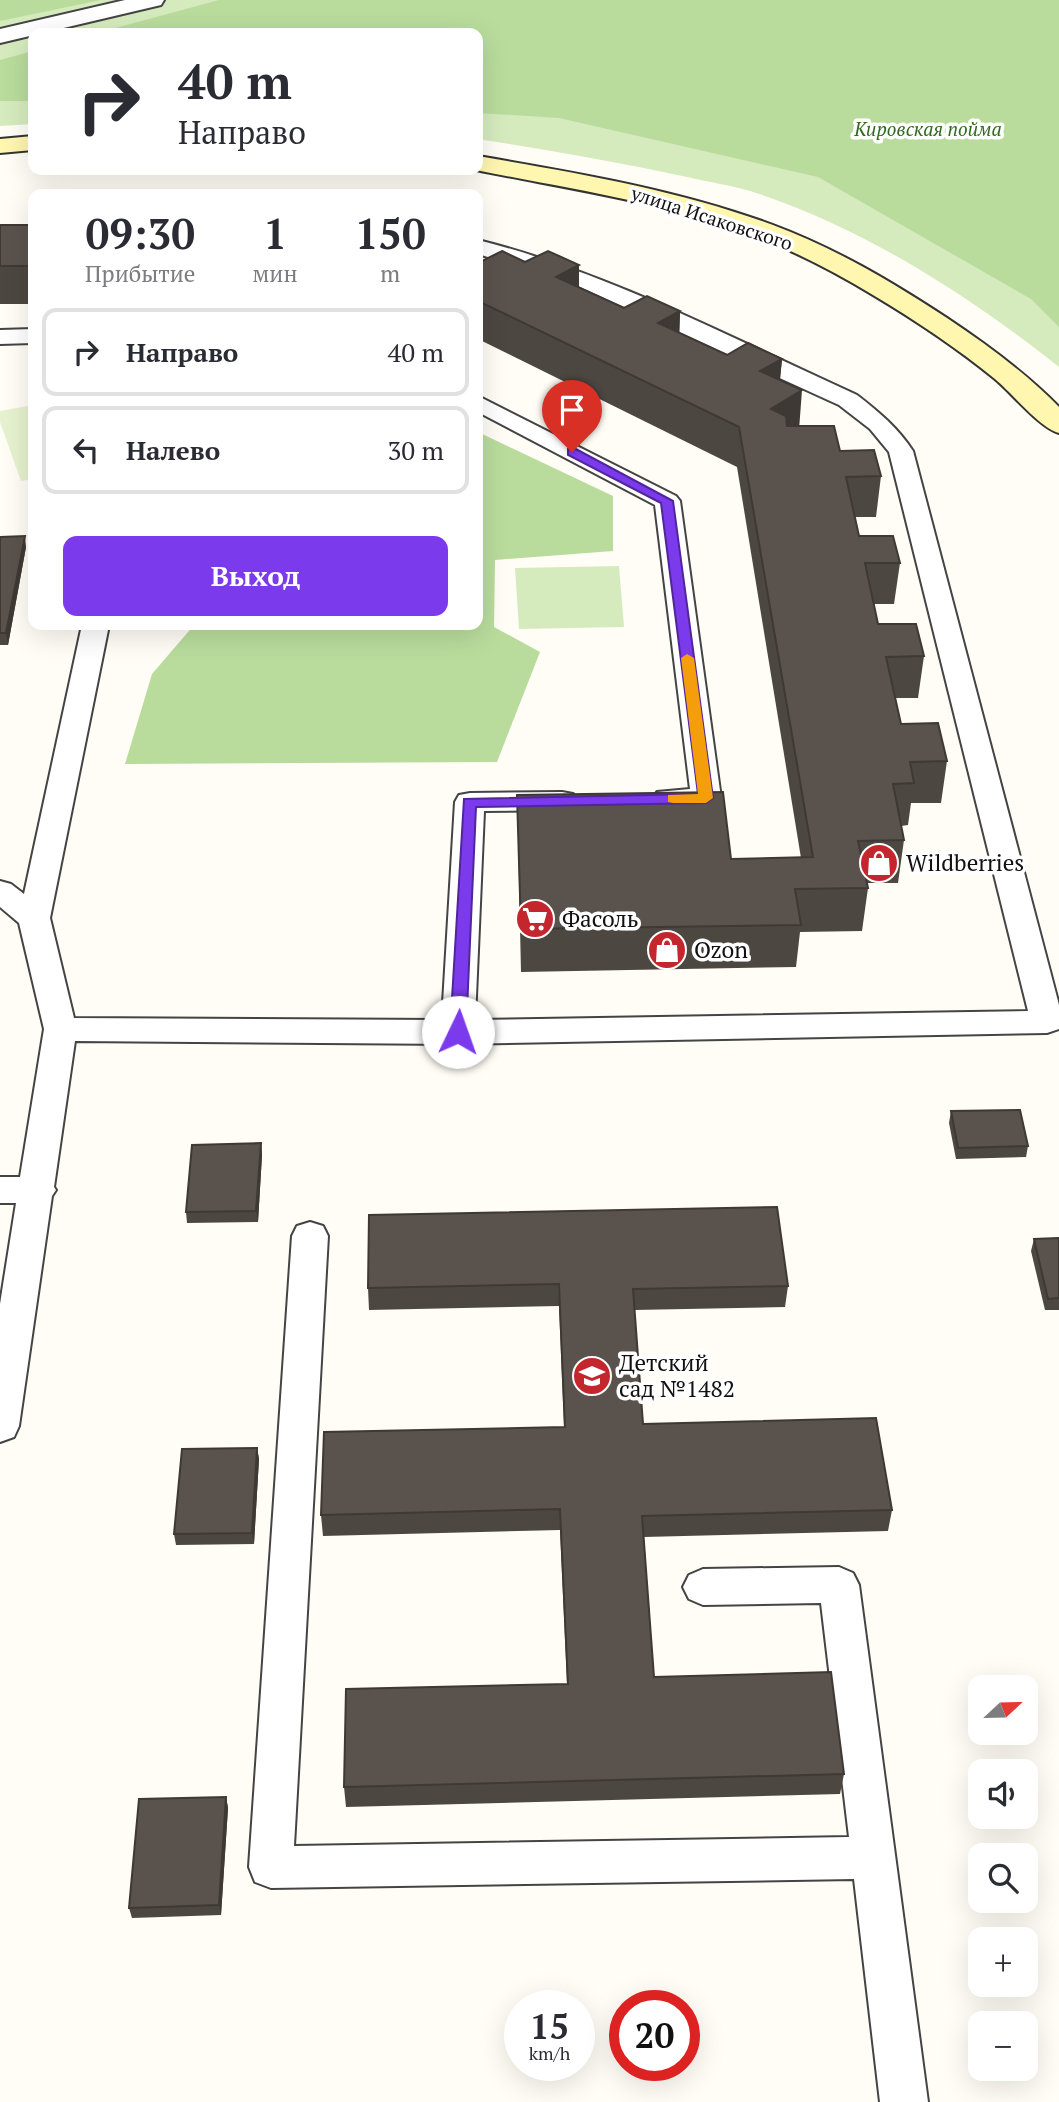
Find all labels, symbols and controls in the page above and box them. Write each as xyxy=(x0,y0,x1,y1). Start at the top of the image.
text: 40 m xyxy=(178,48,292,113)
icon: right xyxy=(63,56,154,147)
text: Направо xyxy=(178,111,306,153)
park label: Кировская пойма xyxy=(853,116,1002,141)
street label: улица Исаковского xyxy=(627,179,796,255)
text: 09:30 xyxy=(86,205,195,261)
text: 1 xyxy=(263,205,287,261)
text: 150 xyxy=(355,205,426,261)
text: Прибытие xyxy=(85,258,195,289)
text: мин xyxy=(252,258,298,289)
text: m xyxy=(380,258,400,289)
icon: right xyxy=(67,333,105,371)
text: Направо xyxy=(126,335,238,369)
text: 40 m xyxy=(388,335,444,369)
pin xyxy=(542,380,602,452)
icon: arrive xyxy=(553,391,591,429)
icon: left xyxy=(67,431,105,469)
text: Налево xyxy=(126,433,220,467)
text: 30 m xyxy=(388,433,444,467)
button: Выход xyxy=(63,536,448,616)
shop icon: Wildberries xyxy=(858,842,900,884)
place label: Wildberries xyxy=(906,847,1024,878)
supermarket icon: Фасоль xyxy=(514,898,556,940)
place label: Фасоль xyxy=(562,903,638,934)
shop icon: Ozon xyxy=(646,929,688,971)
place label: Ozon xyxy=(694,934,748,965)
position arrow xyxy=(421,995,495,1069)
place label: Детский сад №1482 xyxy=(619,1347,735,1404)
school or university icon: Детский сад №1482 xyxy=(571,1355,613,1397)
north arrow xyxy=(968,1675,1038,1745)
map controls xyxy=(968,1675,1038,2081)
button: sound xyxy=(968,1759,1038,1829)
button: search xyxy=(968,1843,1038,1913)
button: + xyxy=(968,1927,1038,1997)
speed limit sign: 20 xyxy=(609,1990,700,2081)
text: 15 xyxy=(530,2003,569,2049)
button: − xyxy=(968,2011,1038,2081)
text: km/h xyxy=(529,2041,570,2065)

